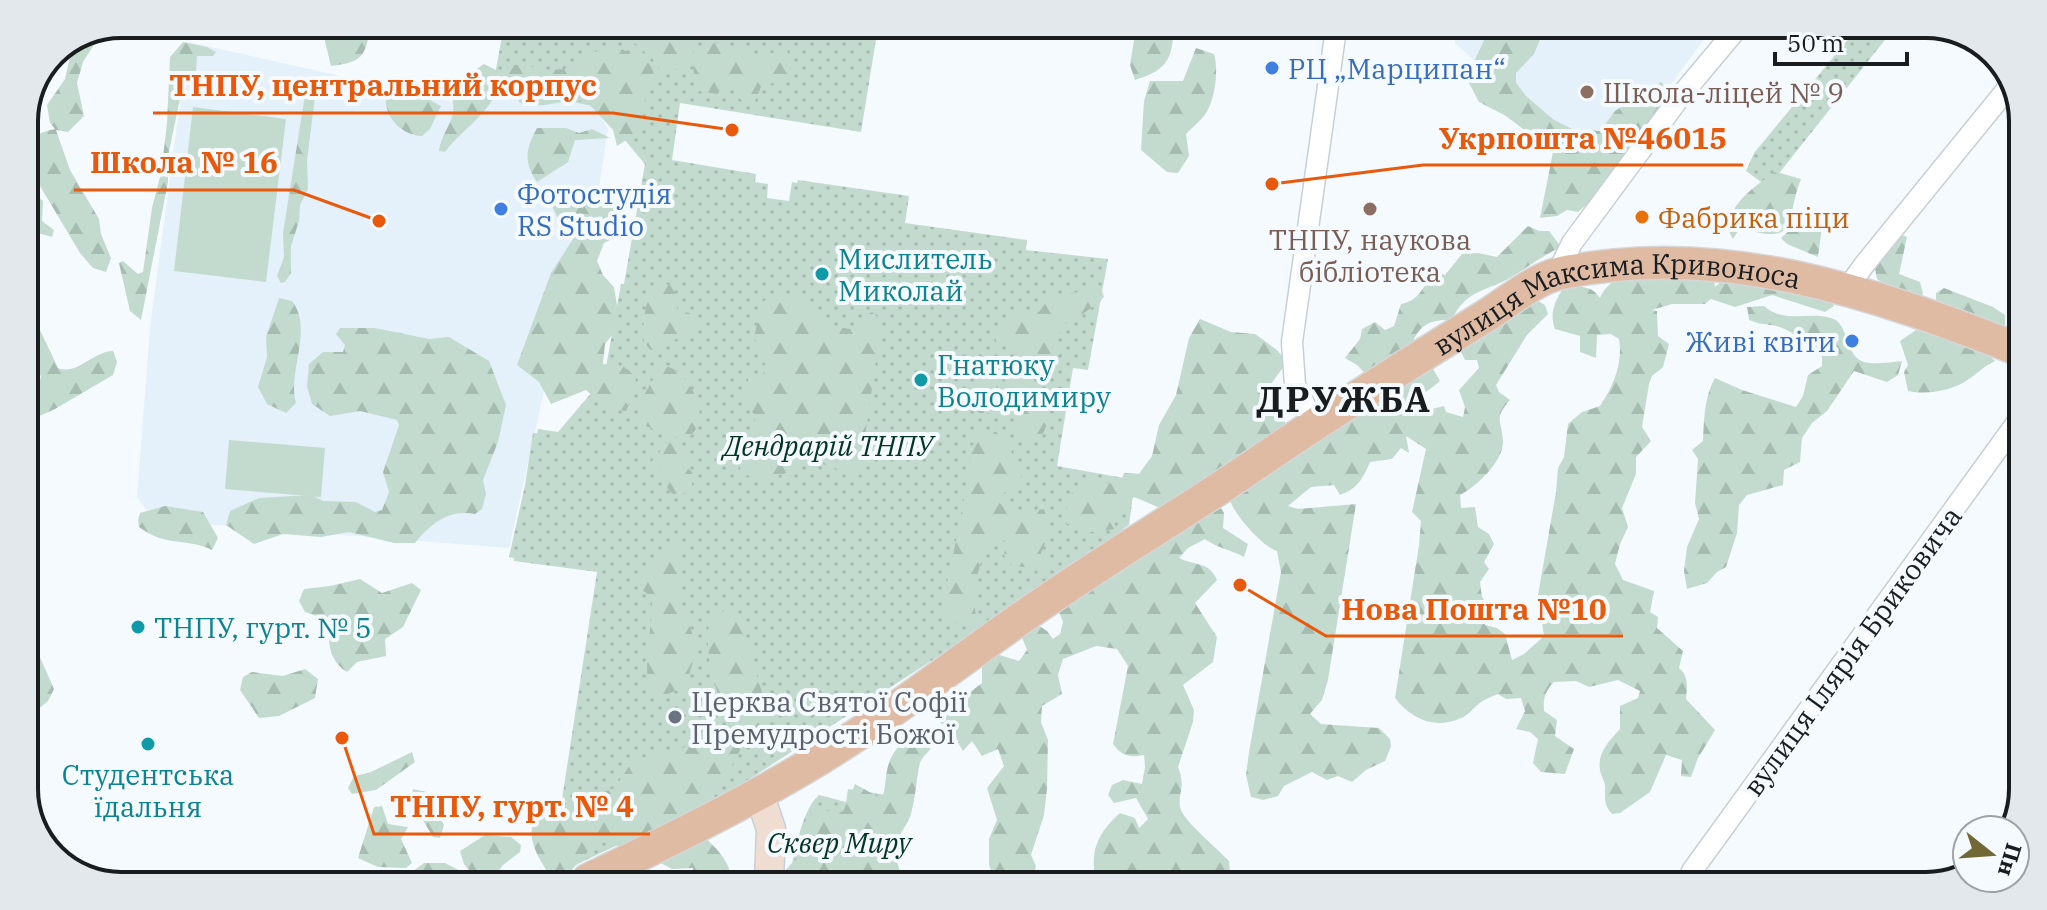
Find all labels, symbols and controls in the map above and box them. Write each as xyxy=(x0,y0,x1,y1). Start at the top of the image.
scale bar xyxy=(1775,16,1907,66)
text: 50 m xyxy=(1787,27,1844,59)
place label: РЦ „Марципан“ xyxy=(1288,50,1506,87)
callout: ТНПУ, центральний корпус xyxy=(153,59,613,113)
marker: РЦ „Марципан“ xyxy=(1263,59,1281,77)
text: ТНПУ, центральний корпус xyxy=(169,65,597,104)
place label: Школа-ліцей № 9 xyxy=(1603,74,1844,111)
marker: Школа-ліцей № 9 xyxy=(1578,83,1596,101)
callout: Укрпошта №46015 xyxy=(1423,111,1743,165)
text: Укрпошта №46015 xyxy=(1439,118,1727,157)
callout: Школа № 16 xyxy=(74,136,294,190)
text: Школа № 16 xyxy=(90,142,278,181)
place label: Фотостудія RS Studio xyxy=(517,175,672,244)
place label: Фабрика піци xyxy=(1658,199,1850,236)
marker: Фотостудія RS Studio xyxy=(492,200,510,218)
marker: ТНПУ, наукова бібліотека xyxy=(1361,200,1379,218)
marker: Фабрика піци xyxy=(1633,208,1651,226)
place label: ТНПУ, наукова бібліотека xyxy=(1269,221,1471,290)
place label: Мислитель Миколай xyxy=(838,240,992,309)
street label: вулиця Максима Кривоноса xyxy=(1425,244,1804,363)
marker: Мислитель Миколай xyxy=(813,265,831,283)
place label: Живі квіти xyxy=(1686,323,1836,360)
marker: Живі квіти xyxy=(1843,332,1861,350)
place label: Гнатюку Володимиру xyxy=(937,346,1111,415)
marker: Гнатюку Володимиру xyxy=(912,371,930,389)
district label: ДРУЖБА xyxy=(1256,375,1432,422)
park label: Дендрарій ТНПУ xyxy=(720,427,936,464)
street label: вулиця Ілярія Бриковича xyxy=(1734,499,1970,803)
callout: Нова Пошта №10 xyxy=(1326,582,1623,636)
text: Нова Пошта №10 xyxy=(1341,589,1607,628)
place label: ТНПУ, гурт. № 5 xyxy=(154,609,372,646)
marker: ТНПУ, гурт. № 5 xyxy=(129,618,147,636)
place label: Церква Святої Софії Премудрості Божої xyxy=(691,683,967,752)
marker: Церква Святої Софії Премудрості Божої xyxy=(666,708,684,726)
marker: Студентська їдальня xyxy=(139,735,157,753)
place label: Студентська їдальня xyxy=(62,756,234,825)
callout: ТНПУ, гурт. № 4 xyxy=(374,780,650,834)
text: ТНПУ, гурт. № 4 xyxy=(390,786,634,825)
north arrow xyxy=(1951,814,2031,894)
park label: Сквер Миру xyxy=(767,824,913,861)
text: Пн xyxy=(1992,840,2029,880)

